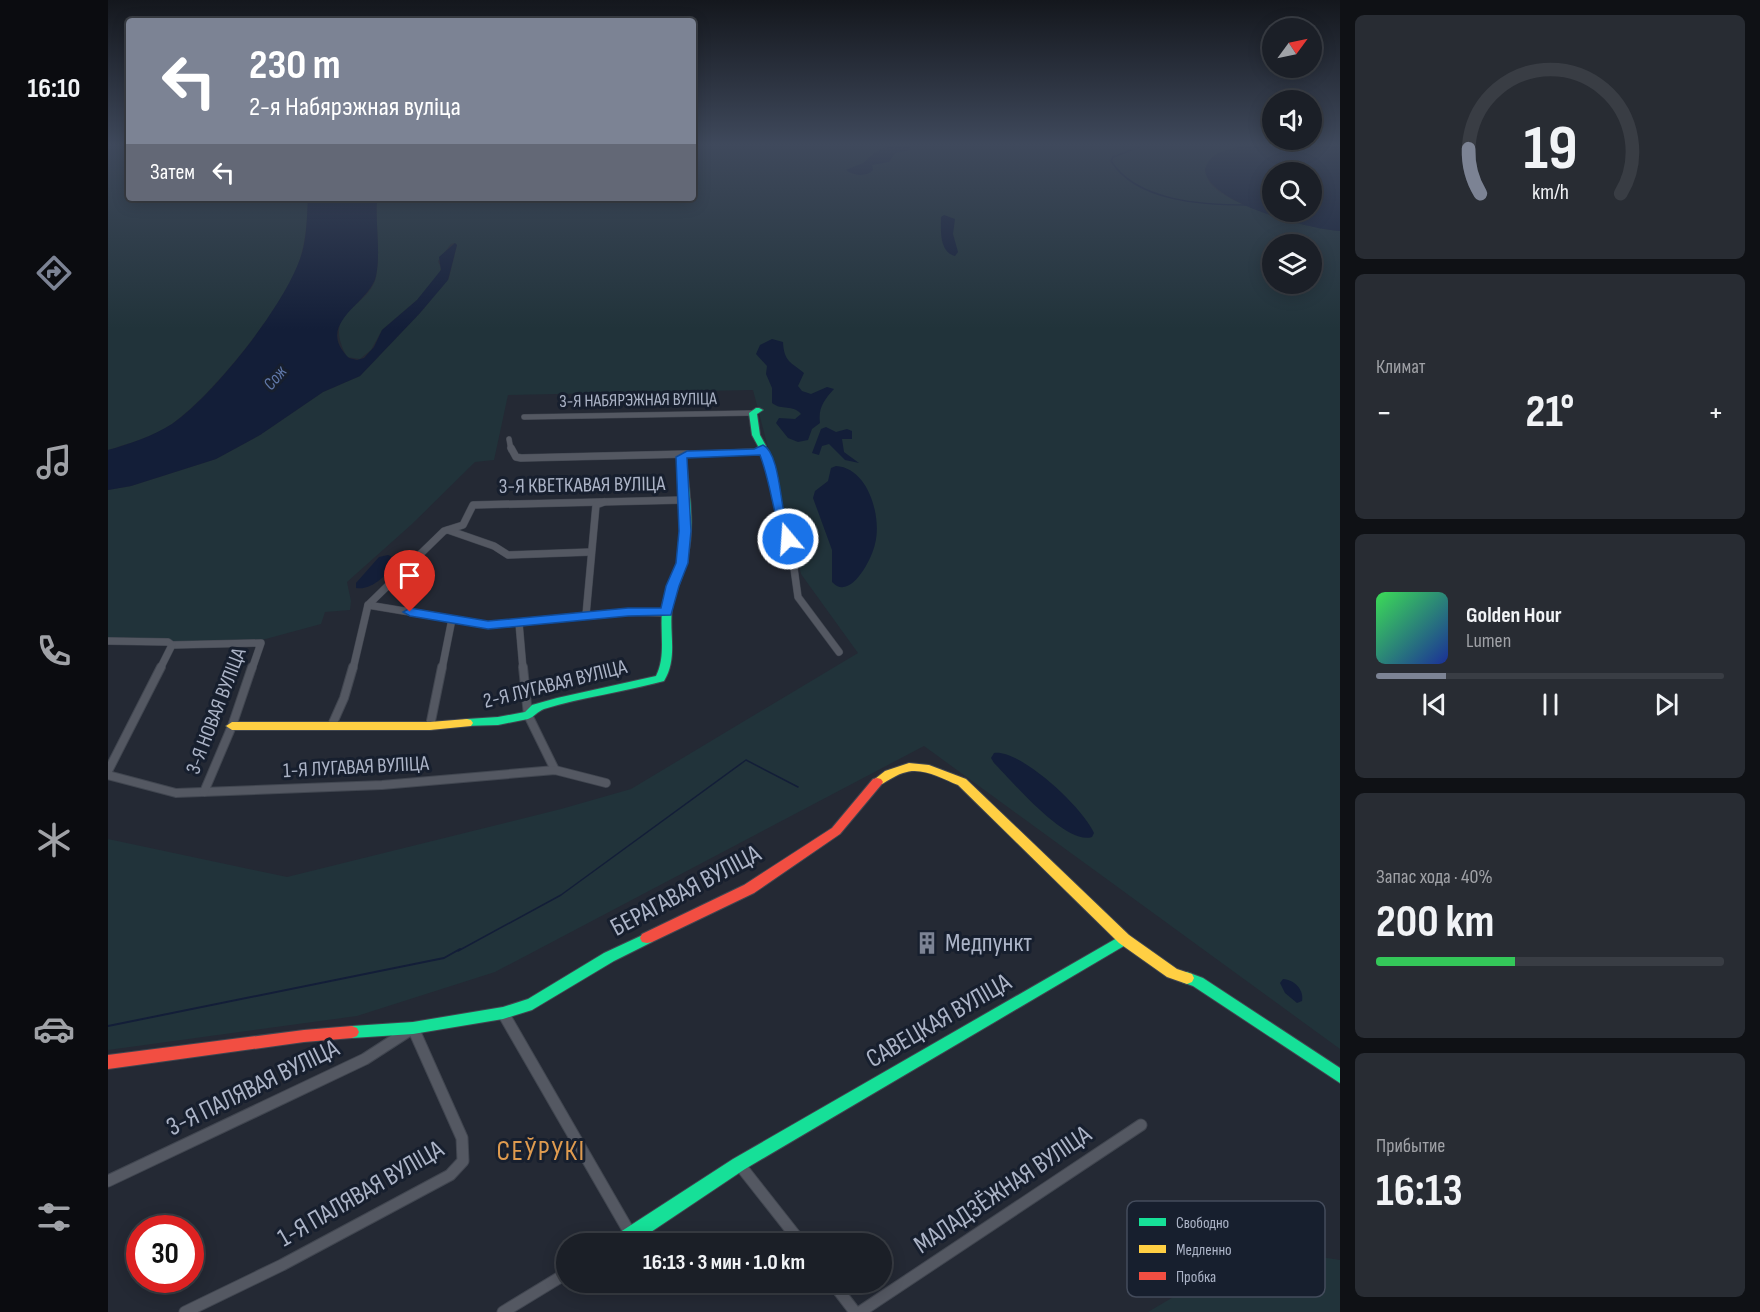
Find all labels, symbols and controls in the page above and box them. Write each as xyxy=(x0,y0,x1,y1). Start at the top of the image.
north arrow xyxy=(1262,18,1322,78)
map controls xyxy=(1262,18,1322,294)
text: 230 m xyxy=(249,40,341,91)
icon: left xyxy=(150,42,228,120)
text: 16:10 xyxy=(28,73,80,105)
button: sound xyxy=(1262,90,1322,150)
text: 2-я Набярэжная вуліца xyxy=(249,91,461,123)
text: 19 xyxy=(1523,112,1577,187)
icon: left xyxy=(207,156,240,189)
text: Затем xyxy=(150,159,195,186)
button: search xyxy=(1262,162,1322,222)
text: km/h xyxy=(1531,181,1569,206)
button: layers xyxy=(1262,234,1322,294)
icon: directions xyxy=(33,252,75,294)
text: Климат xyxy=(1376,355,1426,379)
water label: Сож xyxy=(259,361,291,394)
text: 21° xyxy=(1526,385,1574,440)
street label: 3-Я НАБЯРЭЖНАЯ ВУЛІЦА xyxy=(559,388,717,412)
text: − xyxy=(1376,393,1392,433)
text: + xyxy=(1708,393,1724,433)
icon: music xyxy=(33,441,75,483)
street label: 3-Я КВЕТКАВАЯ ВУЛІЦА xyxy=(498,471,667,499)
position arrow xyxy=(756,507,820,571)
pin xyxy=(384,550,435,612)
icon: arrive xyxy=(393,559,426,592)
text: Golden Hour xyxy=(1466,602,1562,629)
text: Lumen xyxy=(1466,629,1511,653)
icon: phone xyxy=(33,630,75,672)
street label: 3-Я НОВАЯ ВУЛІЦА xyxy=(180,643,252,778)
street label: 2-Я ЛУГАВАЯ ВУЛІЦА xyxy=(481,654,630,714)
icon: previous xyxy=(1418,688,1451,721)
icon: pause xyxy=(1534,688,1567,721)
icon: next xyxy=(1650,688,1683,721)
street label: 1-Я ЛУГАВАЯ ВУЛІЦА xyxy=(283,751,430,783)
icon: climate xyxy=(33,819,75,861)
street label: БЕРАГАВАЯ ВУЛІЦА xyxy=(606,838,767,944)
text: Запас хода · 40% xyxy=(1376,865,1493,889)
text: 200 km xyxy=(1376,895,1494,950)
place label: Медпункт xyxy=(945,928,1032,959)
building icon: Медпункт xyxy=(914,930,940,956)
street label: САВЕЦКАЯ ВУЛІЦА xyxy=(861,967,1018,1075)
icon: car xyxy=(33,1008,75,1050)
street label: 3-Я ПАЛЯВАЯ ВУЛІЦА xyxy=(162,1032,345,1143)
street label: МАЛАДЗЁЖНАЯ ВУЛІЦА xyxy=(908,1119,1098,1261)
street label: 1-Я ПАЛЯВАЯ ВУЛІЦА xyxy=(273,1134,450,1254)
text: Прибытие xyxy=(1376,1134,1445,1158)
district label: СЕЎРУКІ xyxy=(496,1135,586,1168)
text: 16:13 xyxy=(1376,1164,1463,1219)
icon: filters xyxy=(33,1196,75,1238)
legend xyxy=(1127,1201,1325,1297)
text: Свободно xyxy=(1176,1214,1229,1233)
speed limit sign: 30 xyxy=(126,1215,204,1293)
text: Медленно xyxy=(1176,1241,1232,1260)
text: 16:13 · 3 мин · 1.0 km xyxy=(643,1249,805,1276)
text: Пробка xyxy=(1176,1268,1216,1287)

